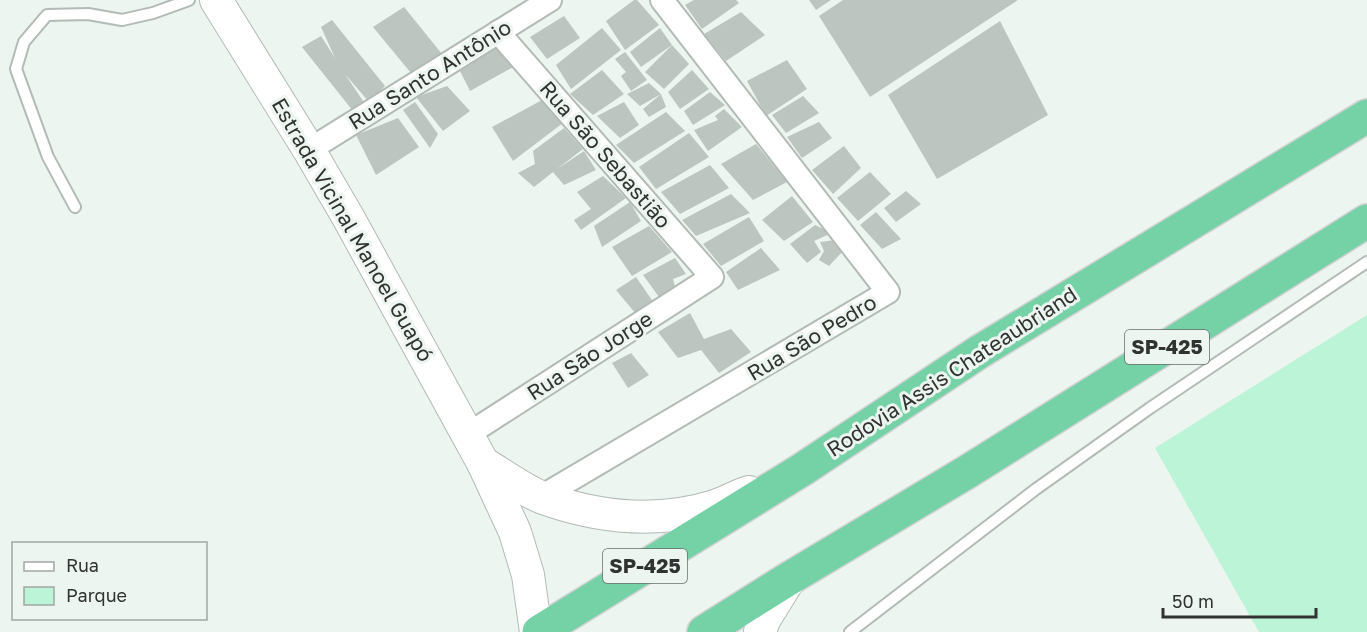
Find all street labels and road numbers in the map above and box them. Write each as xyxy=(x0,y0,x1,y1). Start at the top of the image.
street label: Rua Santo Antônio xyxy=(343,14,516,135)
street label: Rua São Sebastião xyxy=(535,75,677,233)
street label: Estrada Vicinal Manoel Guapó xyxy=(267,93,439,366)
street label: Rodovia Assis Chateaubriand xyxy=(822,280,1081,462)
street label: Rua São Pedro xyxy=(742,288,881,386)
street label: Rua São Jorge xyxy=(522,305,657,405)
road number: SP-425 xyxy=(1125,330,1209,364)
road number: SP-425 xyxy=(603,549,687,583)

